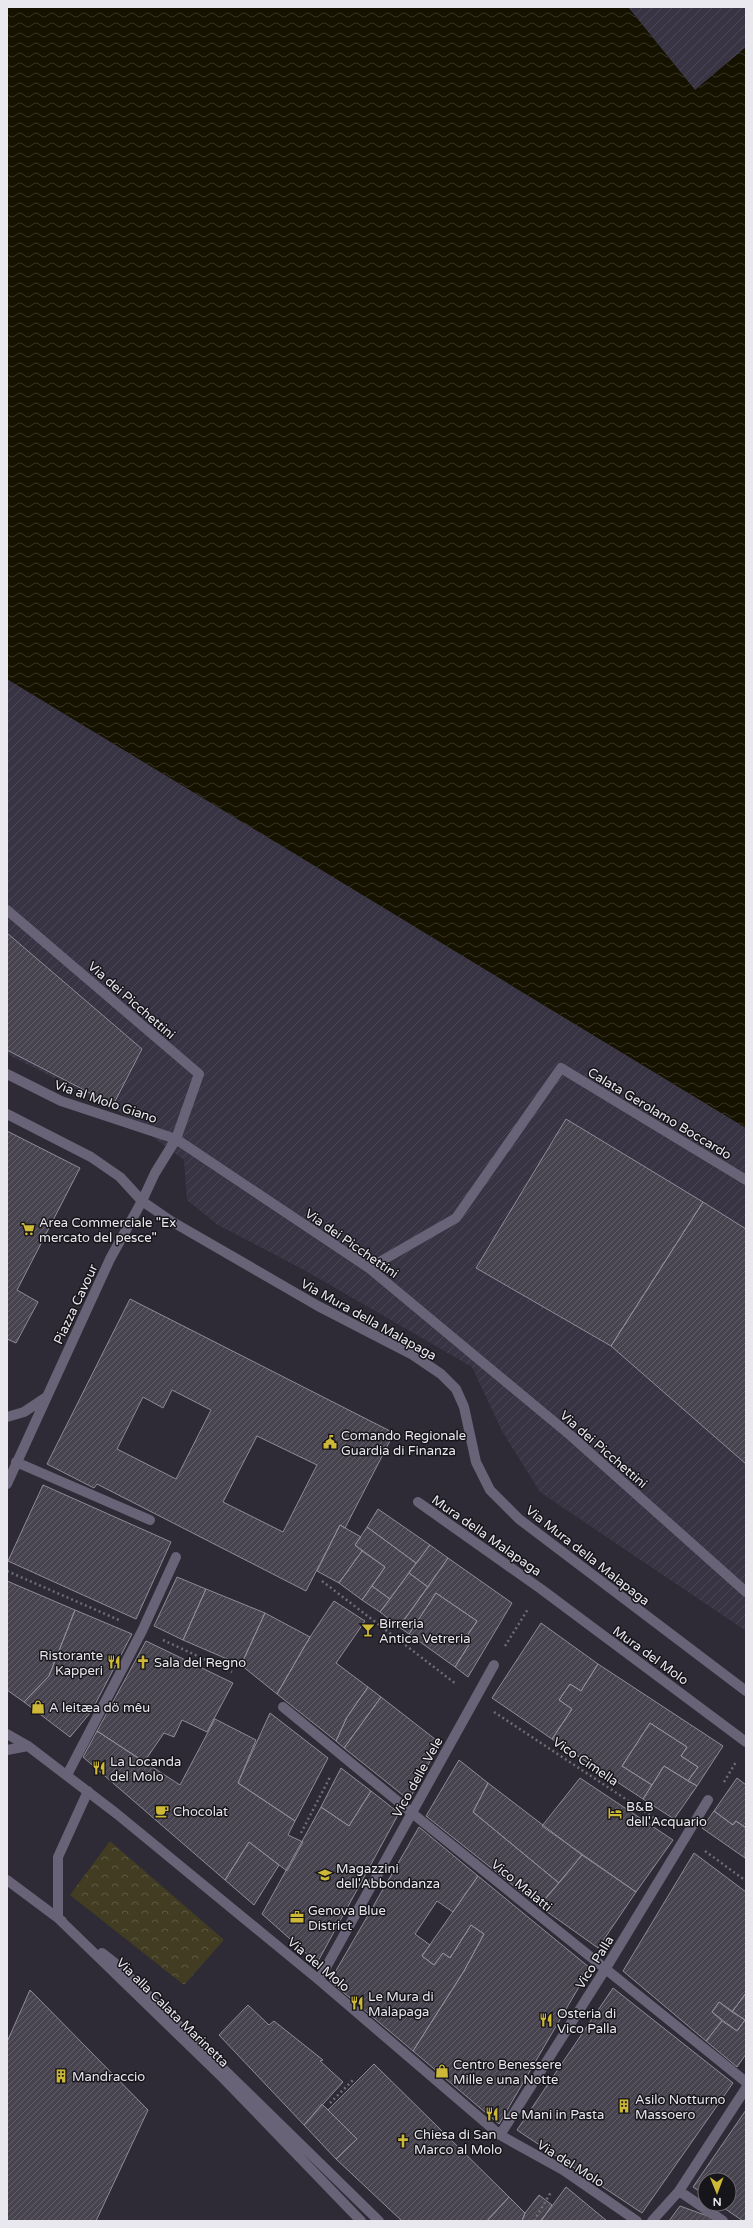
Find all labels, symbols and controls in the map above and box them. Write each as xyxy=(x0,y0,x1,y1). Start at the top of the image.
street label: Via dei Picchettini xyxy=(84,959,178,1043)
street label: Calata Gerolamo Boccardo xyxy=(585,1065,734,1163)
street label: Via al Molo Giano xyxy=(52,1077,159,1127)
street label: Via dei Picchettini xyxy=(302,1206,401,1282)
place label: Area Commerciale "Ex mercato del pesce" xyxy=(39,1215,176,1246)
supermarket icon: Area Commerciale "Ex mercato del pesce" xyxy=(20,1221,36,1237)
street label: Piazza Cavour xyxy=(50,1262,101,1347)
street label: Via Mura della Malapaga xyxy=(298,1276,439,1364)
street label: Via dei Picchettini xyxy=(556,1408,650,1492)
place label: Comando Regionale Guardia di Finanza xyxy=(341,1428,466,1459)
public building icon: Comando Regionale Guardia di Finanza xyxy=(322,1434,338,1450)
street label: Mura della Malapaga xyxy=(429,1492,544,1580)
street label: Via Mura della Malapaga xyxy=(522,1502,653,1609)
place label: Birreria Antica Vetreria xyxy=(379,1616,471,1647)
bar icon: Birreria Antica Vetreria xyxy=(360,1622,376,1638)
street label: Mura del Molo xyxy=(609,1623,691,1689)
place label: Ristorante Kapperi xyxy=(39,1648,103,1679)
restaurant icon: Ristorante Kapperi xyxy=(106,1654,122,1670)
church icon: Sala del Regno xyxy=(135,1654,151,1670)
place label: Sala del Regno xyxy=(154,1655,246,1671)
shop icon: A leitæa dö mêu xyxy=(30,1699,46,1715)
place label: A leitæa dö mêu xyxy=(49,1700,150,1716)
street label: Vico Cimella xyxy=(550,1734,621,1790)
street label: Vico delle Vele xyxy=(389,1735,447,1820)
place label: La Locanda del Molo xyxy=(110,1754,181,1785)
restaurant icon: La Locanda del Molo xyxy=(91,1760,107,1776)
place label: B&B dell'Acquario xyxy=(626,1799,707,1830)
cafe icon: Chocolat xyxy=(154,1803,170,1819)
place label: Chocolat xyxy=(173,1804,228,1820)
hotel icon: B&B dell'Acquario xyxy=(607,1805,623,1821)
street label: Vico Malatti xyxy=(488,1856,555,1915)
place label: Magazzini dell'Abbondanza xyxy=(336,1861,440,1892)
school or university icon: Magazzini dell'Abbondanza xyxy=(317,1867,333,1883)
place label: Genova Blue District xyxy=(308,1903,386,1934)
office icon: Genova Blue District xyxy=(289,1909,305,1925)
street label: Vico Palla xyxy=(572,1933,617,1992)
street label: Via del Molo xyxy=(284,1934,353,1996)
street label: Via alla Calata Marinetta xyxy=(113,1955,232,2071)
place label: Le Mura di Malapaga xyxy=(368,1989,434,2020)
restaurant icon: Le Mura di Malapaga xyxy=(349,1995,365,2011)
place label: Osteria di Vico Palla xyxy=(557,2006,617,2037)
restaurant icon: Osteria di Vico Palla xyxy=(538,2012,554,2028)
place label: Centro Benessere Mille e una Notte xyxy=(453,2057,562,2088)
shop icon: Centro Benessere Mille e una Notte xyxy=(434,2063,450,2079)
building icon: Mandraccio xyxy=(53,2068,69,2084)
place label: Mandraccio xyxy=(72,2069,145,2085)
place label: Asilo Notturno Massoero xyxy=(635,2092,726,2123)
building icon: Asilo Notturno Massoero xyxy=(616,2098,632,2114)
restaurant icon: Le Mani in Pasta xyxy=(484,2106,500,2122)
place label: Le Mani in Pasta xyxy=(503,2107,604,2123)
place label: Chiesa di San Marco al Molo xyxy=(414,2127,502,2158)
church icon: Chiesa di San Marco al Molo xyxy=(395,2133,411,2149)
street label: Via del Molo xyxy=(534,2137,607,2191)
north arrow xyxy=(697,2172,737,2212)
text: N xyxy=(713,2195,722,2208)

